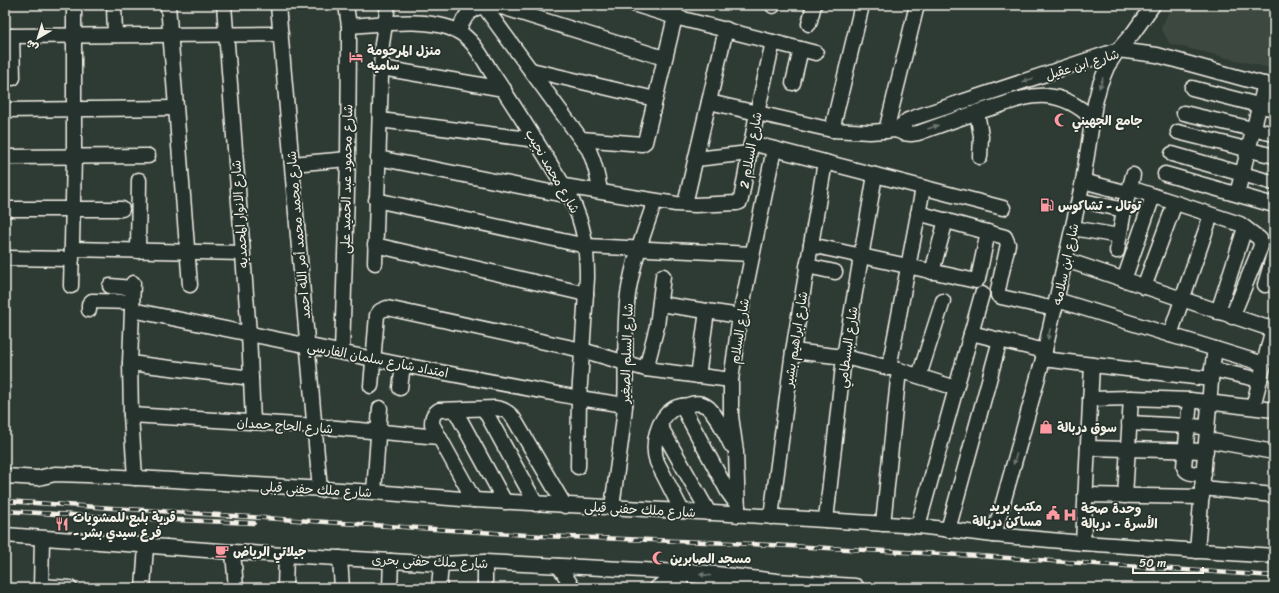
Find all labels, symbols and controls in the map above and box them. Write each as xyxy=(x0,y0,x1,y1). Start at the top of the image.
north arrow xyxy=(18,18,58,58)
text: ش xyxy=(22,34,43,57)
place label: منزل المرحومة ساميه xyxy=(367,39,441,77)
street label: شارع ابن عقيل xyxy=(1042,42,1122,87)
hotel icon: منزل المرحومة ساميه xyxy=(348,49,364,65)
one-way arrow xyxy=(1022,77,1034,83)
one-way arrow xyxy=(1097,78,1103,90)
street label: شارع محمود عبد الحميد على xyxy=(334,104,359,254)
place label: جامع الجهيني xyxy=(1072,109,1143,133)
street label: شارع السلام 2 xyxy=(732,110,769,190)
mosque icon: جامع الجهيني xyxy=(1053,112,1069,128)
street label: شارع محمد نجيب xyxy=(519,124,586,218)
one-way arrow xyxy=(928,124,940,130)
street label: شارع محمد محمد أمر الله احمد xyxy=(280,150,317,320)
street label: شارع الانوار المحمديه xyxy=(224,159,255,269)
place label: توتال - تشاكوس xyxy=(1058,194,1142,217)
fuel station icon: توتال - تشاكوس xyxy=(1039,197,1055,213)
street label: شارع ابن سلامه xyxy=(1046,221,1085,307)
street label: شارع ابراهيم بشير xyxy=(776,290,814,389)
street label: شارع السلام xyxy=(723,297,756,366)
street label: شارع السلم الصغير xyxy=(613,303,640,404)
street label: شارع البسطامي xyxy=(830,305,865,389)
one-way arrow xyxy=(1046,328,1052,340)
street label: امتداد شارع سلمان الفارسي xyxy=(305,335,450,384)
street label: شارع الحاج حمدان xyxy=(236,411,334,440)
place label: سوق دربالة xyxy=(1057,416,1117,439)
shop icon: سوق دربالة xyxy=(1038,419,1054,435)
one-way arrow xyxy=(1012,454,1018,466)
street label: شارع ملك حفنى قبلى xyxy=(260,475,372,504)
street label: شارع ملك حفنى قبلى xyxy=(584,495,696,524)
place label: مكتب بريد مساكن دربالة xyxy=(972,495,1042,533)
place label: وحدة صحة الأسرة - دربالة xyxy=(1081,497,1158,535)
public building icon: مكتب بريد مساكن دربالة xyxy=(1045,505,1061,521)
place label: قرية بلبع للمشويات - فرع سيدي بشر xyxy=(73,506,176,544)
hospital icon: وحدة صحة الأسرة - دربالة xyxy=(1062,507,1078,523)
restaurant icon: قرية بلبع للمشويات - فرع سيدي بشر xyxy=(54,516,70,532)
place label: جيلاتي الرياض xyxy=(233,540,307,564)
cafe icon: جيلاتي الرياض xyxy=(214,543,230,559)
place label: مسجد الصابرين xyxy=(670,547,751,570)
street label: شارع ملك حفنى بحرى xyxy=(371,548,489,575)
scale bar xyxy=(1133,549,1203,575)
mosque icon: مسجد الصابرين xyxy=(651,550,667,566)
text: 50 m xyxy=(1139,552,1166,574)
one-way arrow xyxy=(699,572,711,578)

